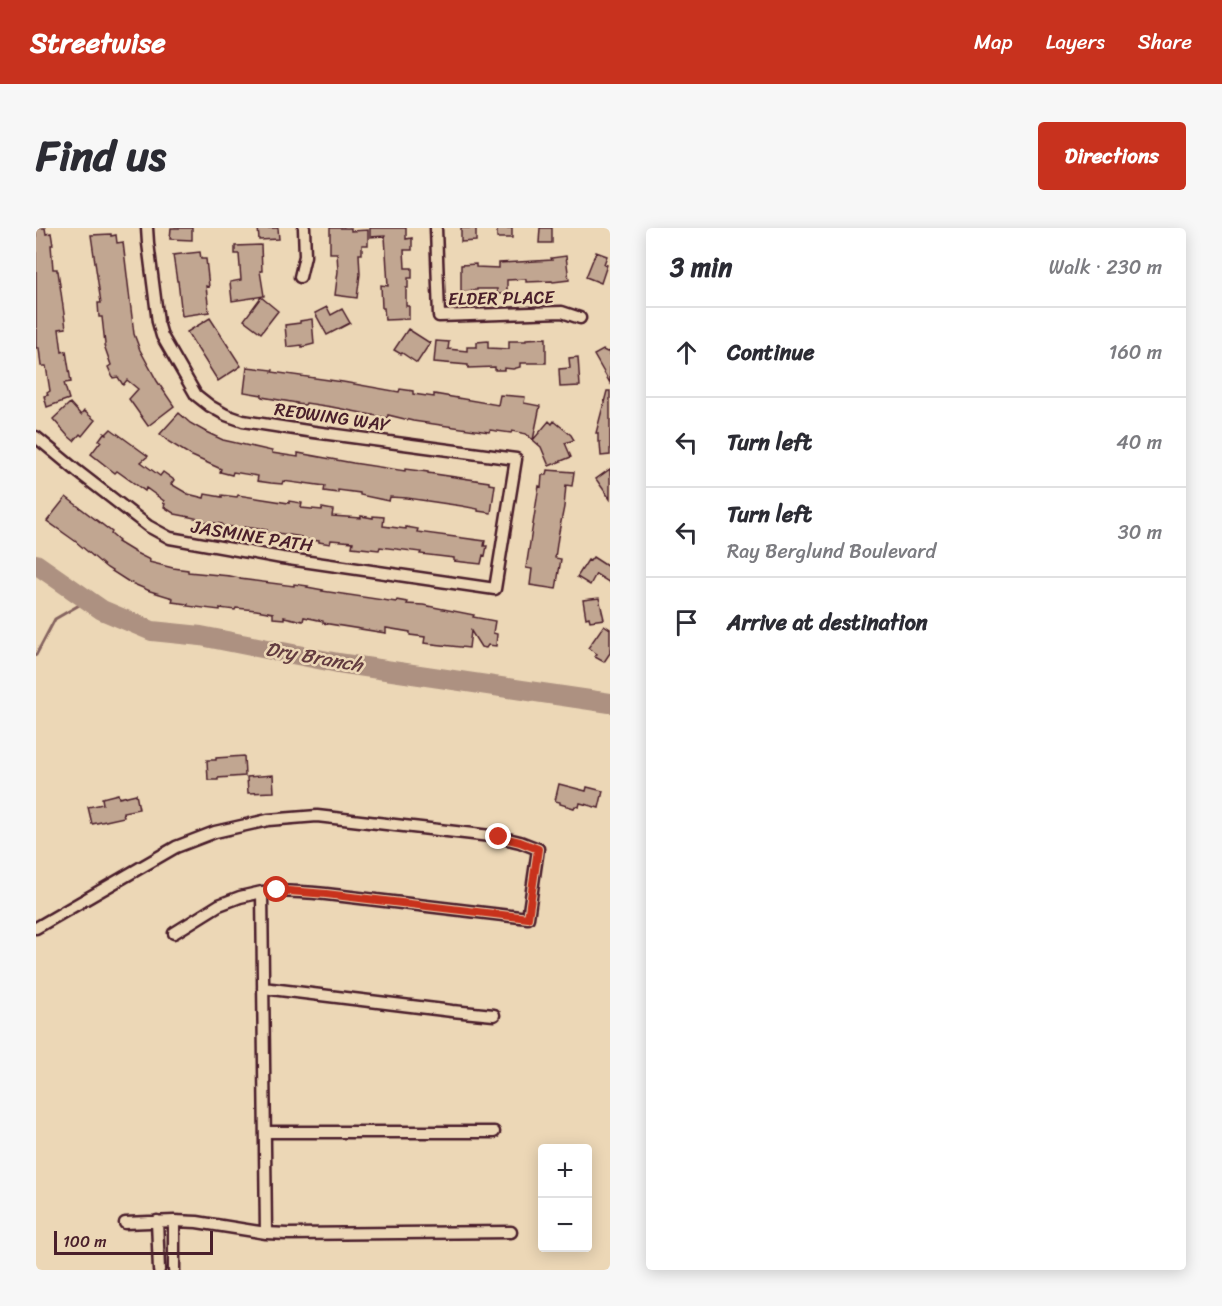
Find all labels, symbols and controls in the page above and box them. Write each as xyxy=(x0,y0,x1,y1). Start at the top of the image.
text: Streetwise xyxy=(30,18,166,67)
text: Map xyxy=(974,23,1013,61)
text: Layers xyxy=(1046,23,1105,61)
text: Share xyxy=(1138,23,1192,61)
text: Find us xyxy=(36,119,166,193)
button: Directions xyxy=(1038,122,1186,190)
text: 3 min xyxy=(670,244,732,290)
text: Walk · 230 m xyxy=(1049,250,1162,285)
street label: ELDER PLACE xyxy=(448,281,555,315)
text: Continue xyxy=(727,333,815,372)
text: 160 m xyxy=(1109,335,1162,370)
icon: ahead xyxy=(670,336,703,369)
street label: REDWING WAY xyxy=(272,393,393,441)
text: Turn left xyxy=(727,423,812,462)
text: 40 m xyxy=(1116,425,1162,460)
icon: left xyxy=(670,426,703,459)
text: Turn left xyxy=(727,495,812,534)
street label: JASMINE PATH xyxy=(188,510,315,561)
text: 30 m xyxy=(1118,515,1162,550)
icon: left xyxy=(670,516,703,549)
text: Ray Berglund Boulevard xyxy=(727,534,936,569)
text: Arrive at destination xyxy=(727,603,928,642)
icon: arrive xyxy=(670,606,703,639)
water label: Dry Branch xyxy=(263,631,367,683)
route end xyxy=(485,823,511,849)
route start xyxy=(263,876,289,902)
map controls xyxy=(538,1144,592,1252)
button: + xyxy=(538,1144,592,1198)
button: − xyxy=(538,1198,592,1252)
text: 100 m xyxy=(63,1227,107,1256)
scale bar xyxy=(54,1228,213,1256)

